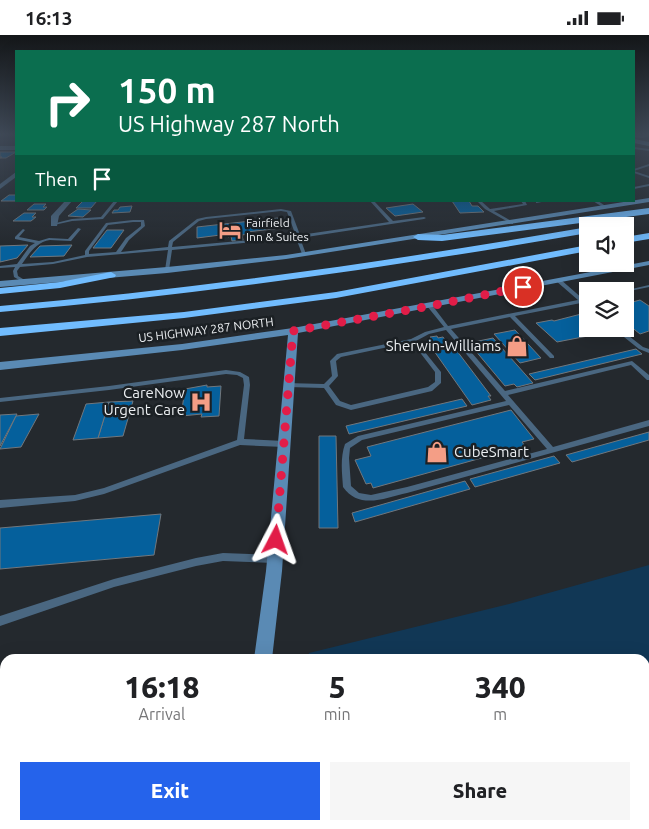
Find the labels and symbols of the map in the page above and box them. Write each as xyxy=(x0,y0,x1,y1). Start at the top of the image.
place label: Fairfield Inn & Suites xyxy=(246,216,309,243)
hotel icon: Fairfield Inn & Suites xyxy=(217,217,243,243)
pin xyxy=(502,266,544,308)
street label: US HIGHWAY 287 NORTH xyxy=(138,315,274,344)
shop icon: Sherwin-Williams xyxy=(504,333,530,359)
place label: Sherwin-Williams xyxy=(386,337,501,354)
place label: CareNow Urgent Care xyxy=(103,384,185,418)
hospital icon: CareNow Urgent Care xyxy=(188,389,214,415)
shop icon: CubeSmart xyxy=(424,439,450,465)
place label: CubeSmart xyxy=(454,443,529,460)
position arrow xyxy=(249,513,301,565)

